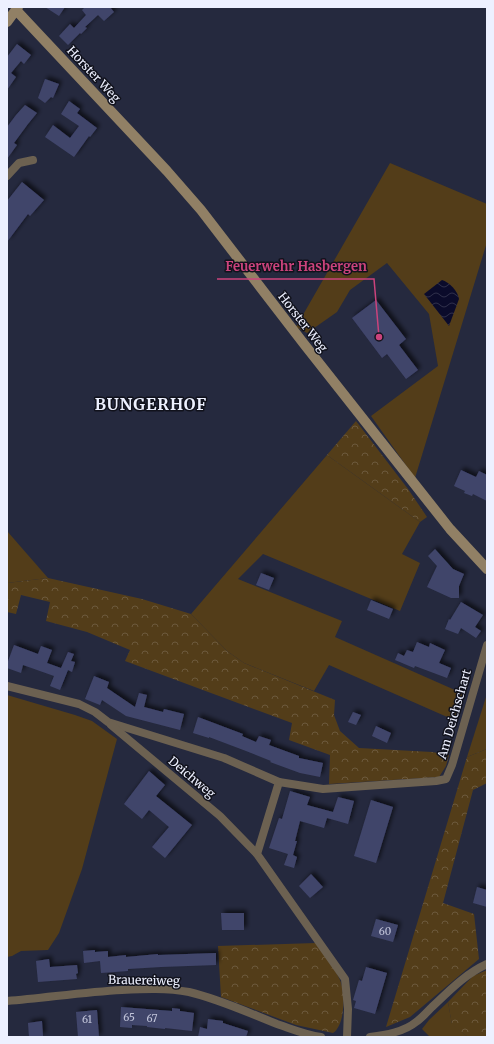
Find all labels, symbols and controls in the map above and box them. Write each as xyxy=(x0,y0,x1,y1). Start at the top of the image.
street label: Horster Weg xyxy=(64,43,124,106)
callout: Feuerwehr Hasbergen xyxy=(217,254,374,279)
text: Feuerwehr Hasbergen xyxy=(225,258,367,275)
street label: Horster Weg xyxy=(275,289,331,355)
district label: BUNGERHOF xyxy=(95,394,207,414)
street label: Am Deichschart xyxy=(434,667,474,762)
street label: Deichweg xyxy=(166,753,219,801)
house number: 60 xyxy=(379,925,391,938)
street label: Brauereiweg xyxy=(108,972,181,988)
house number: 65 xyxy=(123,1011,135,1024)
house number: 67 xyxy=(147,1012,158,1025)
house number: 61 xyxy=(82,1013,92,1026)

